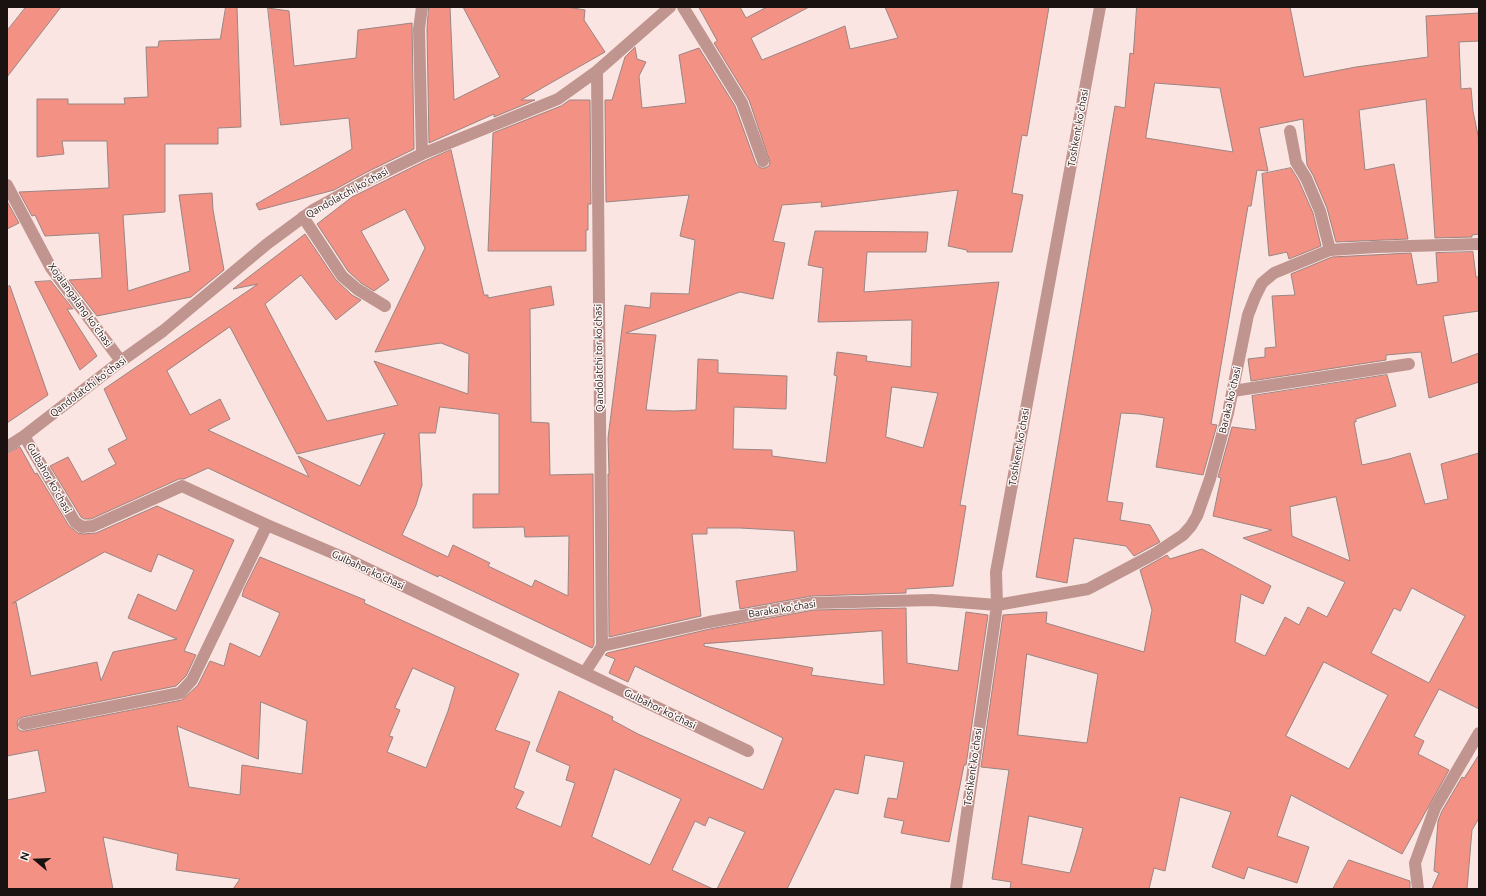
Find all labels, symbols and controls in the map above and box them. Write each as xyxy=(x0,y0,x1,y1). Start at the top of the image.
street label: Toshkent koʻchasi xyxy=(1065,88,1091,168)
street label: Qandolatchi koʻchasi xyxy=(304,165,390,221)
street label: Xojalangalang koʻchasi xyxy=(46,261,114,349)
street label: Qandolatchi tor ko‘chasi xyxy=(592,304,606,412)
street label: Qandolatchi koʻchasi xyxy=(48,354,128,420)
street label: Baraka koʻchasi xyxy=(1216,365,1244,435)
street label: Toshkent koʻchasi xyxy=(1006,407,1032,487)
street label: Gulbahor koʻchasi xyxy=(24,441,74,515)
street label: Gulbahor koʻchasi xyxy=(330,548,406,592)
street label: Baraka ko'chasi xyxy=(747,598,817,620)
street label: Gulbahor koʻchasi xyxy=(622,686,698,732)
street label: Toshkent koʻchasi xyxy=(962,727,984,807)
north arrow xyxy=(16,840,56,880)
text: N xyxy=(18,850,32,862)

